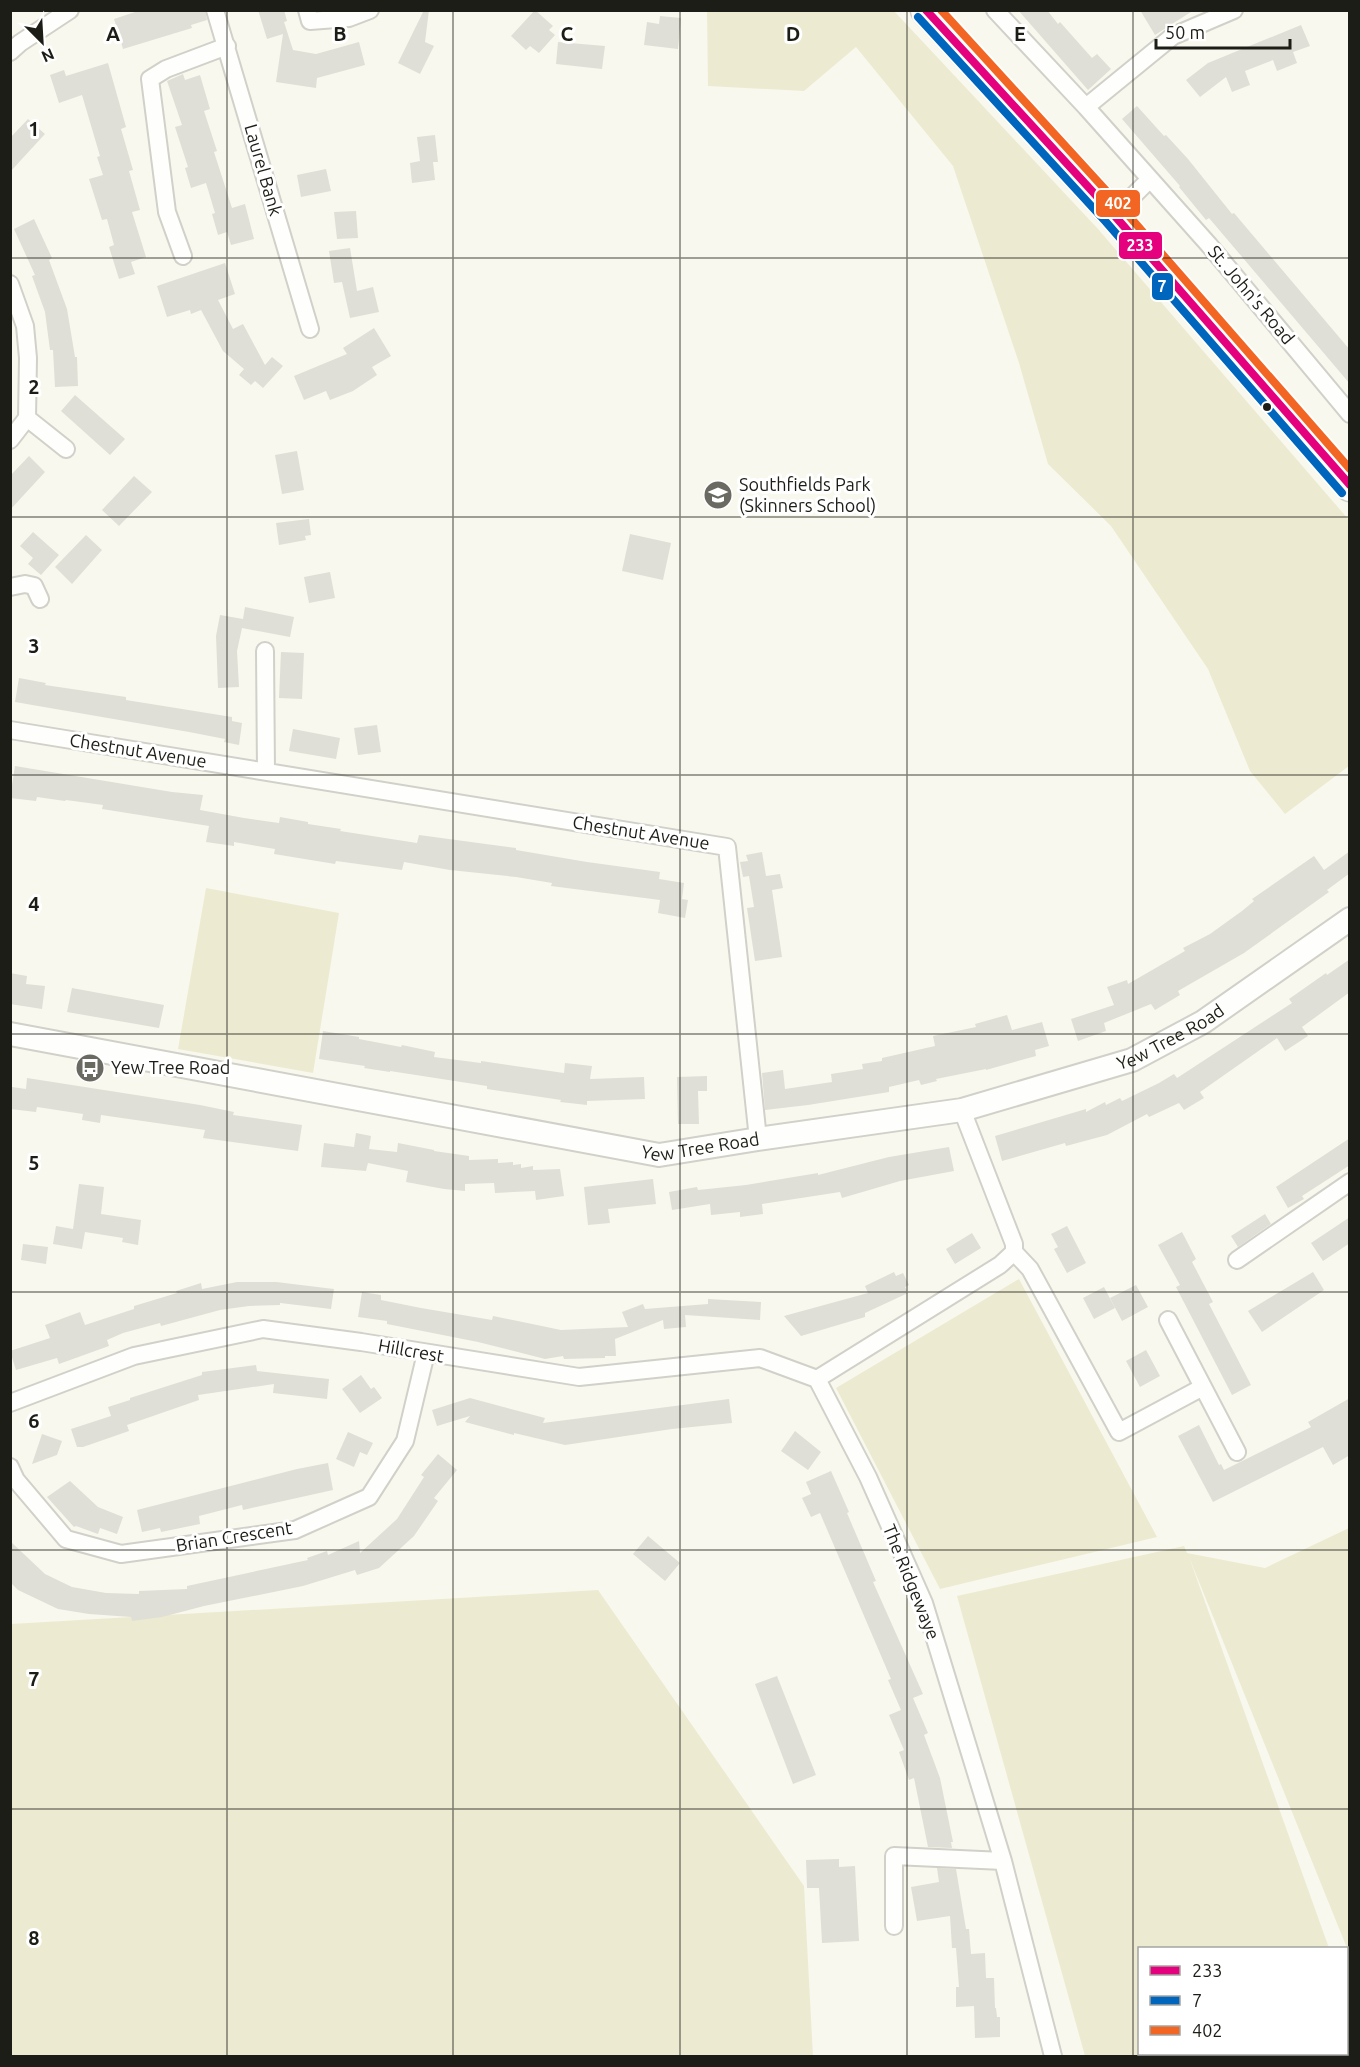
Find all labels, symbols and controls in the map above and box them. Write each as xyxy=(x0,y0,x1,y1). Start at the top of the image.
north arrow xyxy=(12,12,72,72)
scale bar xyxy=(1156,12,1290,50)
text: A xyxy=(106,22,120,45)
text: B xyxy=(333,22,347,45)
text: C xyxy=(561,22,574,45)
text: D xyxy=(786,22,800,45)
text: E xyxy=(1014,22,1026,45)
text: 50 m xyxy=(1165,22,1205,42)
text: N xyxy=(39,45,57,66)
text: 1 xyxy=(28,117,40,140)
street label: Laurel Bank xyxy=(241,122,287,218)
line badge: 402 xyxy=(1095,189,1141,218)
text: 402 xyxy=(1104,194,1132,212)
line badge: 233 xyxy=(1118,231,1163,260)
text: 233 xyxy=(1126,236,1154,254)
street label: St. John's Road xyxy=(1205,241,1299,348)
line badge: 7 xyxy=(1151,272,1174,301)
text: 7 xyxy=(1157,277,1167,295)
text: 2 xyxy=(28,375,40,398)
unlabelled marker xyxy=(1261,401,1273,413)
place label: Southfields Park (Skinners School) xyxy=(739,474,876,516)
school or university icon: Southfields Park (Skinners School) xyxy=(702,479,734,511)
text: 3 xyxy=(28,634,40,657)
street label: Chestnut Avenue xyxy=(68,729,208,771)
street label: Chestnut Avenue xyxy=(571,811,711,853)
text: 4 xyxy=(28,892,40,915)
street label: Yew Tree Road xyxy=(1114,1000,1227,1073)
bus stop icon: Yew Tree Road xyxy=(74,1052,106,1084)
place label: Yew Tree Road xyxy=(111,1057,230,1077)
street label: Yew Tree Road xyxy=(640,1128,761,1164)
text: 5 xyxy=(28,1151,40,1174)
street label: Hillcrest xyxy=(377,1334,446,1366)
text: 6 xyxy=(28,1409,40,1432)
street label: Brian Crescent xyxy=(174,1517,293,1555)
street label: The Ridgewaye xyxy=(880,1521,944,1642)
text: 7 xyxy=(28,1667,40,1690)
text: 8 xyxy=(28,1926,40,1949)
legend xyxy=(1138,1947,1348,2055)
text: 233 xyxy=(1192,1960,1222,1980)
text: 7 xyxy=(1192,1990,1202,2010)
text: 402 xyxy=(1192,2020,1222,2040)

